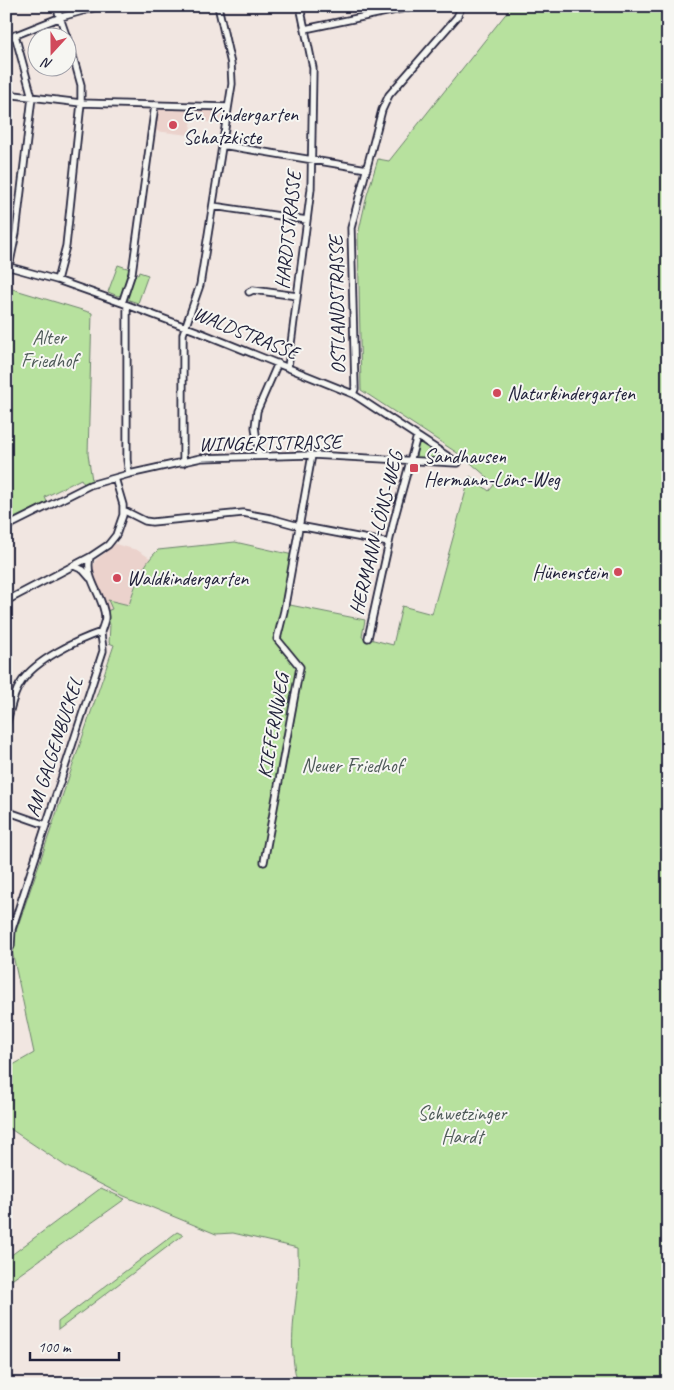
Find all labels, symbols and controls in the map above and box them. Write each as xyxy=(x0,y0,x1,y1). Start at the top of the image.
north arrow xyxy=(28,28,78,78)
text: N xyxy=(38,53,55,73)
place label: Ev. Kindergarten Schatzkiste xyxy=(183,102,299,150)
marker: Ev. Kindergarten Schatzkiste xyxy=(167,119,179,131)
street label: HARDTSTRASSE xyxy=(269,167,307,290)
street label: OSTLANDSTRASSE xyxy=(323,233,351,374)
street label: WALDSTRASSE xyxy=(190,301,305,367)
park label: Alter Friedhof xyxy=(21,325,81,373)
place label: Naturkindergarten xyxy=(507,381,636,406)
marker: Naturkindergarten xyxy=(491,387,503,399)
street label: WINGERTSTRASSE xyxy=(199,429,344,457)
place label: Sandhausen Hermann-Löns-Weg xyxy=(424,444,561,492)
street label: HERMANN-LÖNS-WEG xyxy=(344,447,409,617)
marker: Sandhausen Hermann-Löns-Weg xyxy=(408,462,420,474)
place label: Hünenstein xyxy=(532,560,609,585)
place label: Waldkindergarten xyxy=(127,566,249,591)
marker: Hünenstein xyxy=(612,566,624,578)
marker: Waldkindergarten xyxy=(111,572,123,584)
street label: KIEFERNWEG xyxy=(252,669,295,780)
street label: AM GALGENBUCKEL xyxy=(20,674,88,820)
park label: Neuer Friedhof xyxy=(302,753,407,778)
park label: Schwetzinger Hardt xyxy=(418,1101,508,1149)
scale bar xyxy=(30,1330,119,1362)
text: 100 m xyxy=(38,1338,72,1357)

